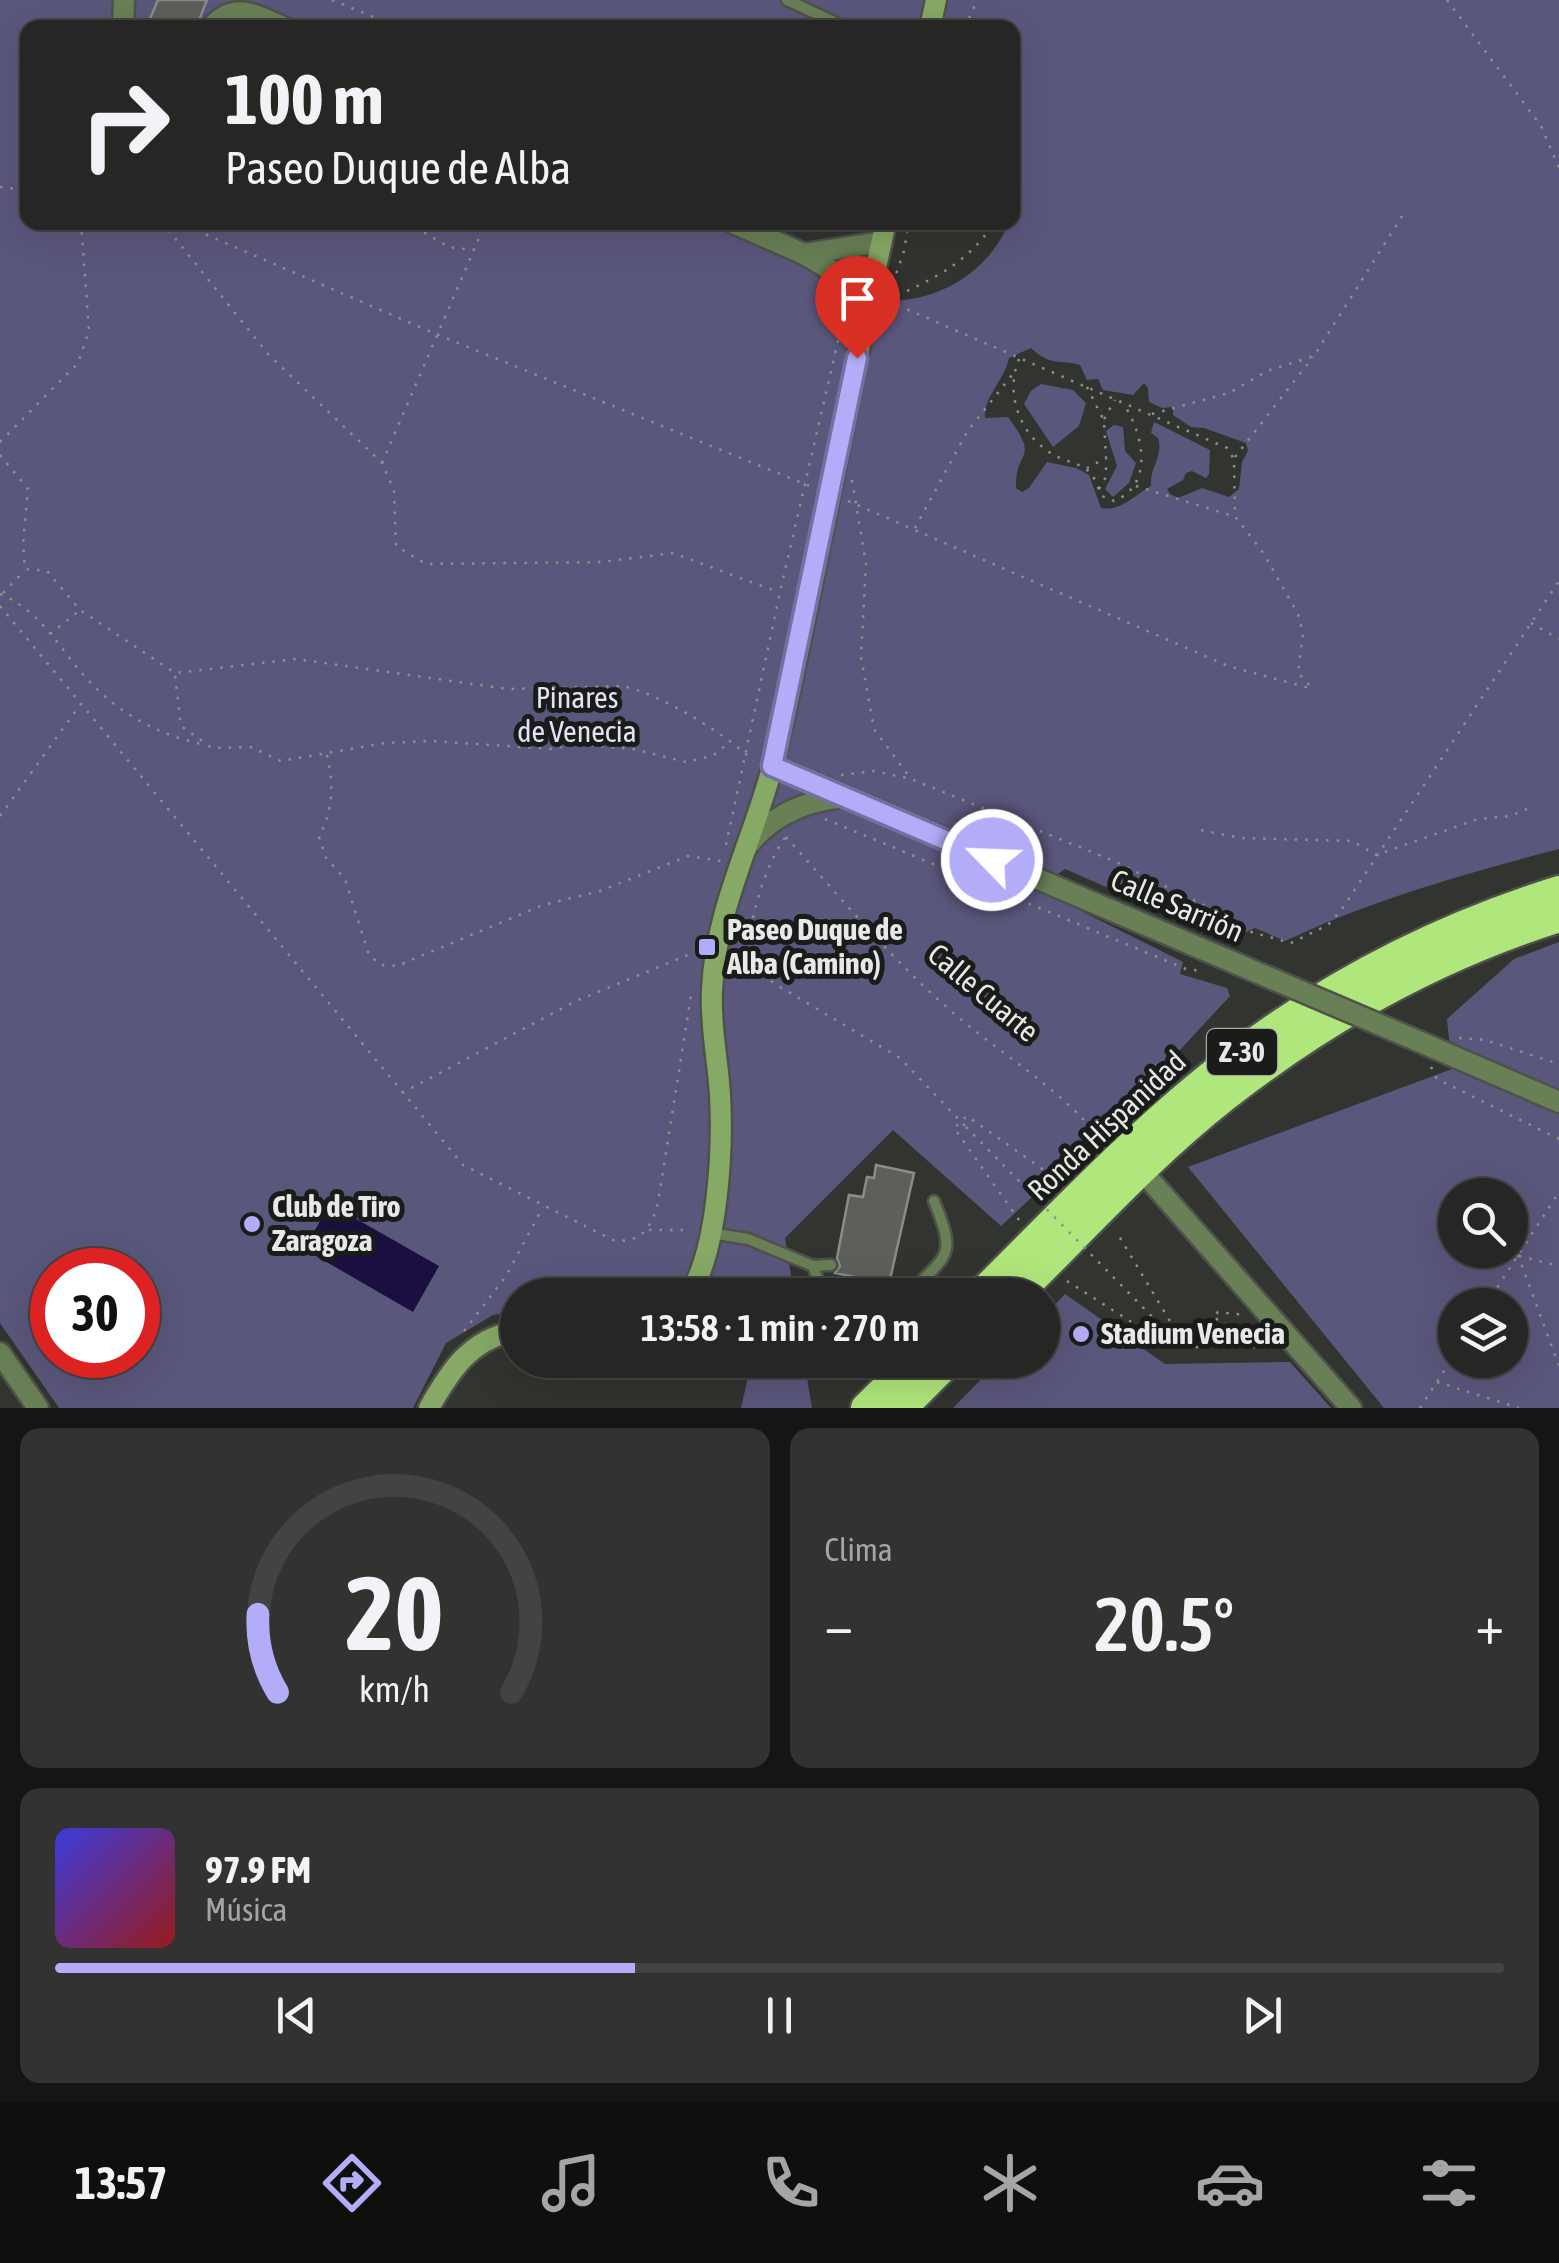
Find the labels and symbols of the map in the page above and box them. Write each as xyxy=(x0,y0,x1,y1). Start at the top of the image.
pin xyxy=(815,256,900,359)
park label: Pinares de Venecia xyxy=(517,680,637,748)
position arrow xyxy=(940,808,1044,912)
street label: Calle Sarrión xyxy=(1106,862,1249,948)
place label: Paseo Duque de Alba (Camino) xyxy=(726,912,903,980)
marker: Paseo Duque de Alba (Camino) xyxy=(696,936,718,958)
street label: Calle Cuarte xyxy=(922,936,1046,1048)
road number: Z-30 xyxy=(1207,1029,1277,1075)
street label: Ronda Hispanidad xyxy=(1021,1044,1192,1207)
place label: Club de Tiro Zaragoza xyxy=(272,1189,401,1257)
marker: Club de Tiro Zaragoza xyxy=(241,1213,263,1235)
speed limit sign: 30 xyxy=(30,1248,160,1378)
place label: Stadium Venecia xyxy=(1101,1316,1285,1350)
marker: Stadium Venecia xyxy=(1070,1323,1092,1345)

